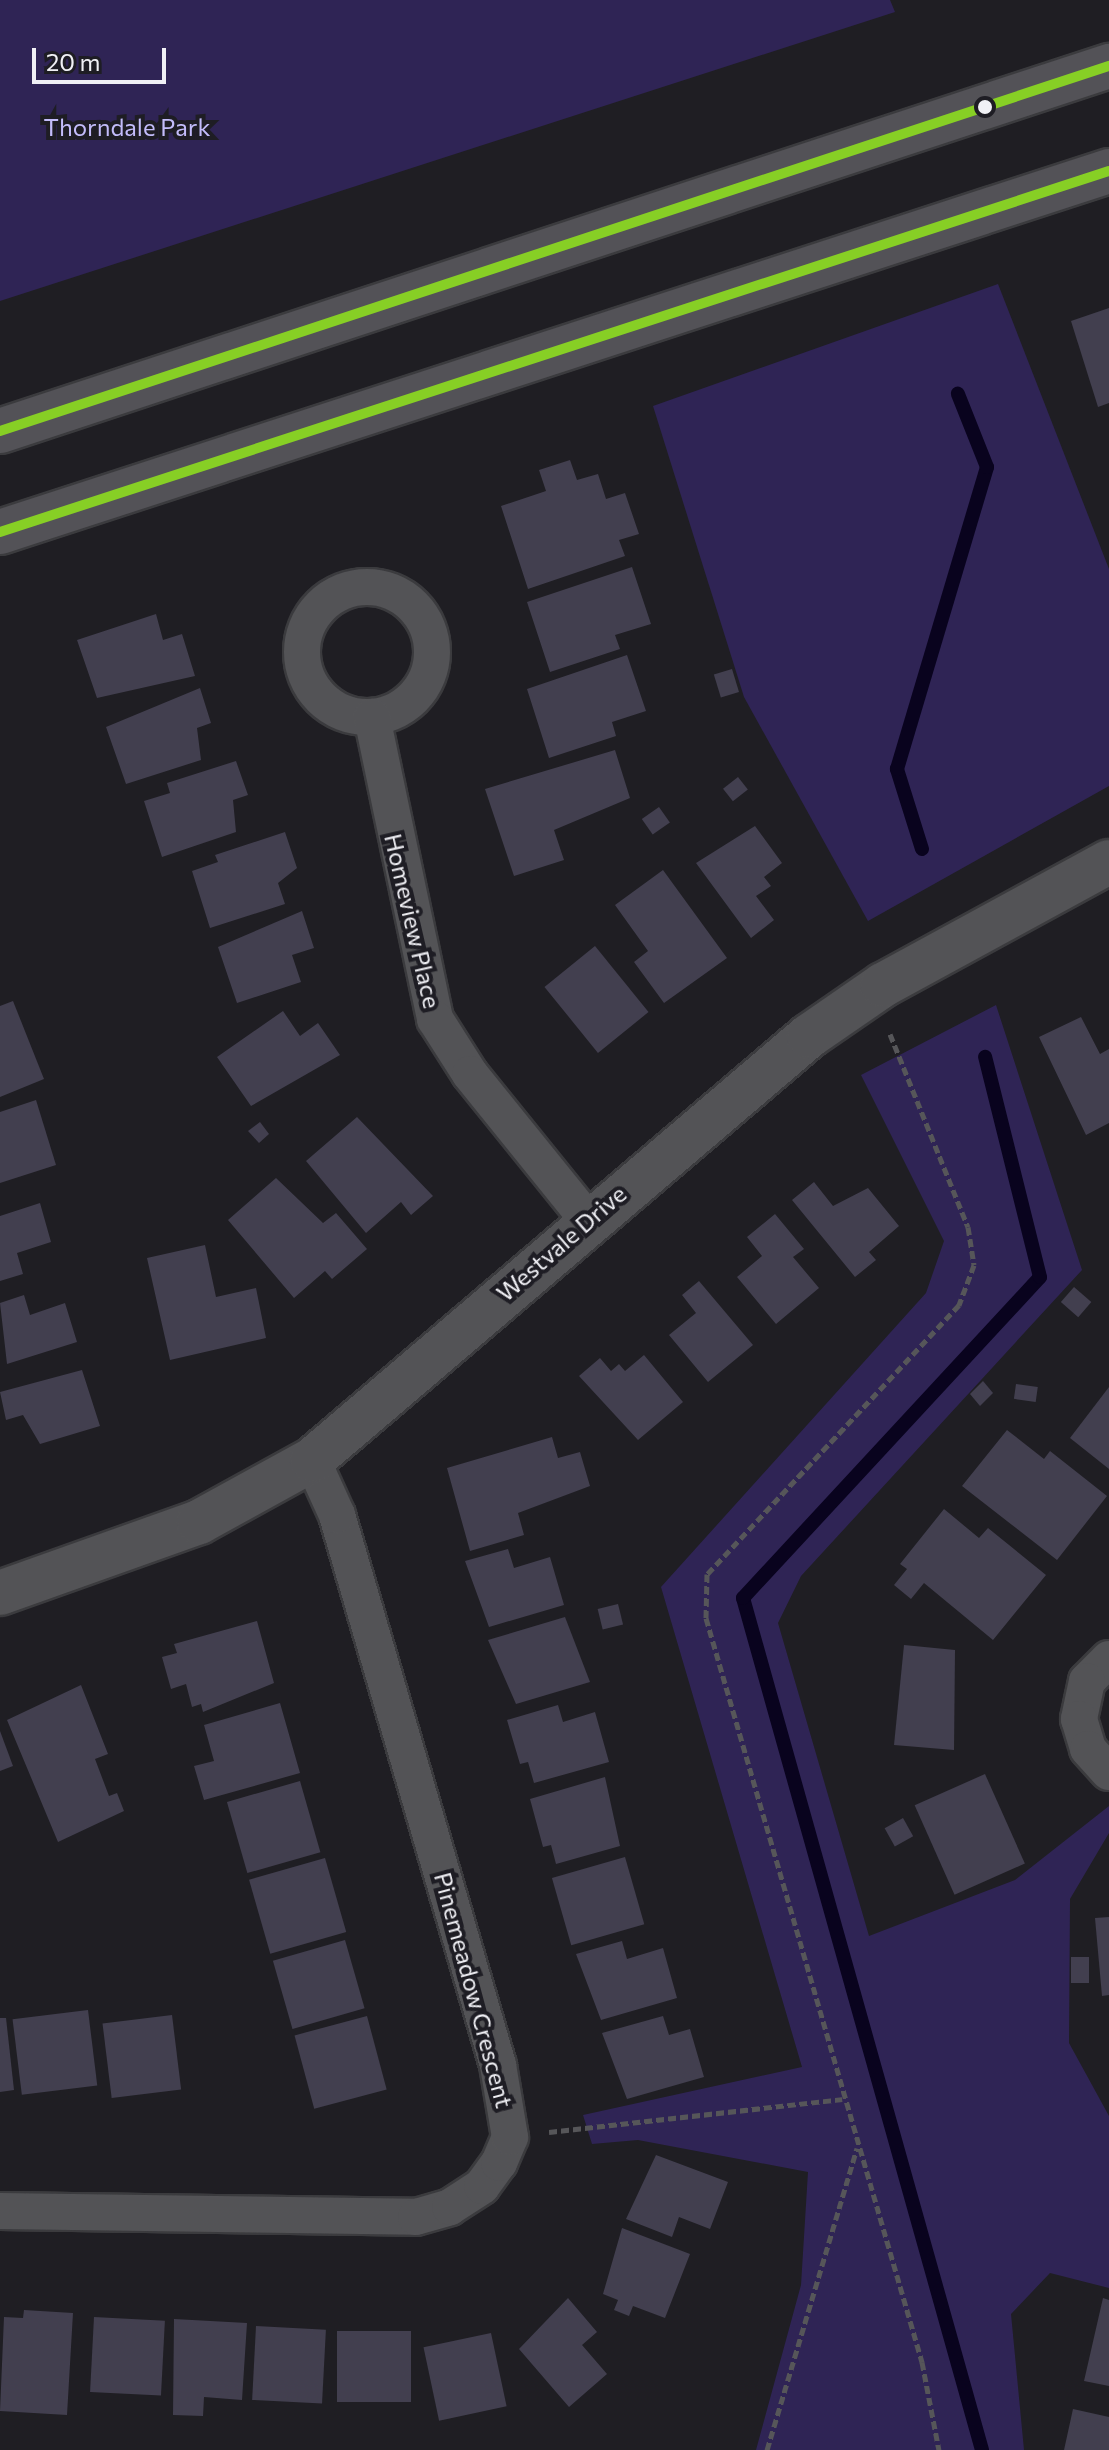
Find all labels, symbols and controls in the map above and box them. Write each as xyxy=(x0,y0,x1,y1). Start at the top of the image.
scale bar xyxy=(36,32,170,82)
text: 20 m xyxy=(46,47,100,76)
unlabelled marker xyxy=(977,99,993,115)
park label: Thorndale Park xyxy=(44,113,210,141)
street label: Homeview Place xyxy=(379,831,447,1011)
street label: Westvale Drive xyxy=(490,1179,632,1307)
street label: Pinemeadow Crescent xyxy=(429,1869,519,2111)

